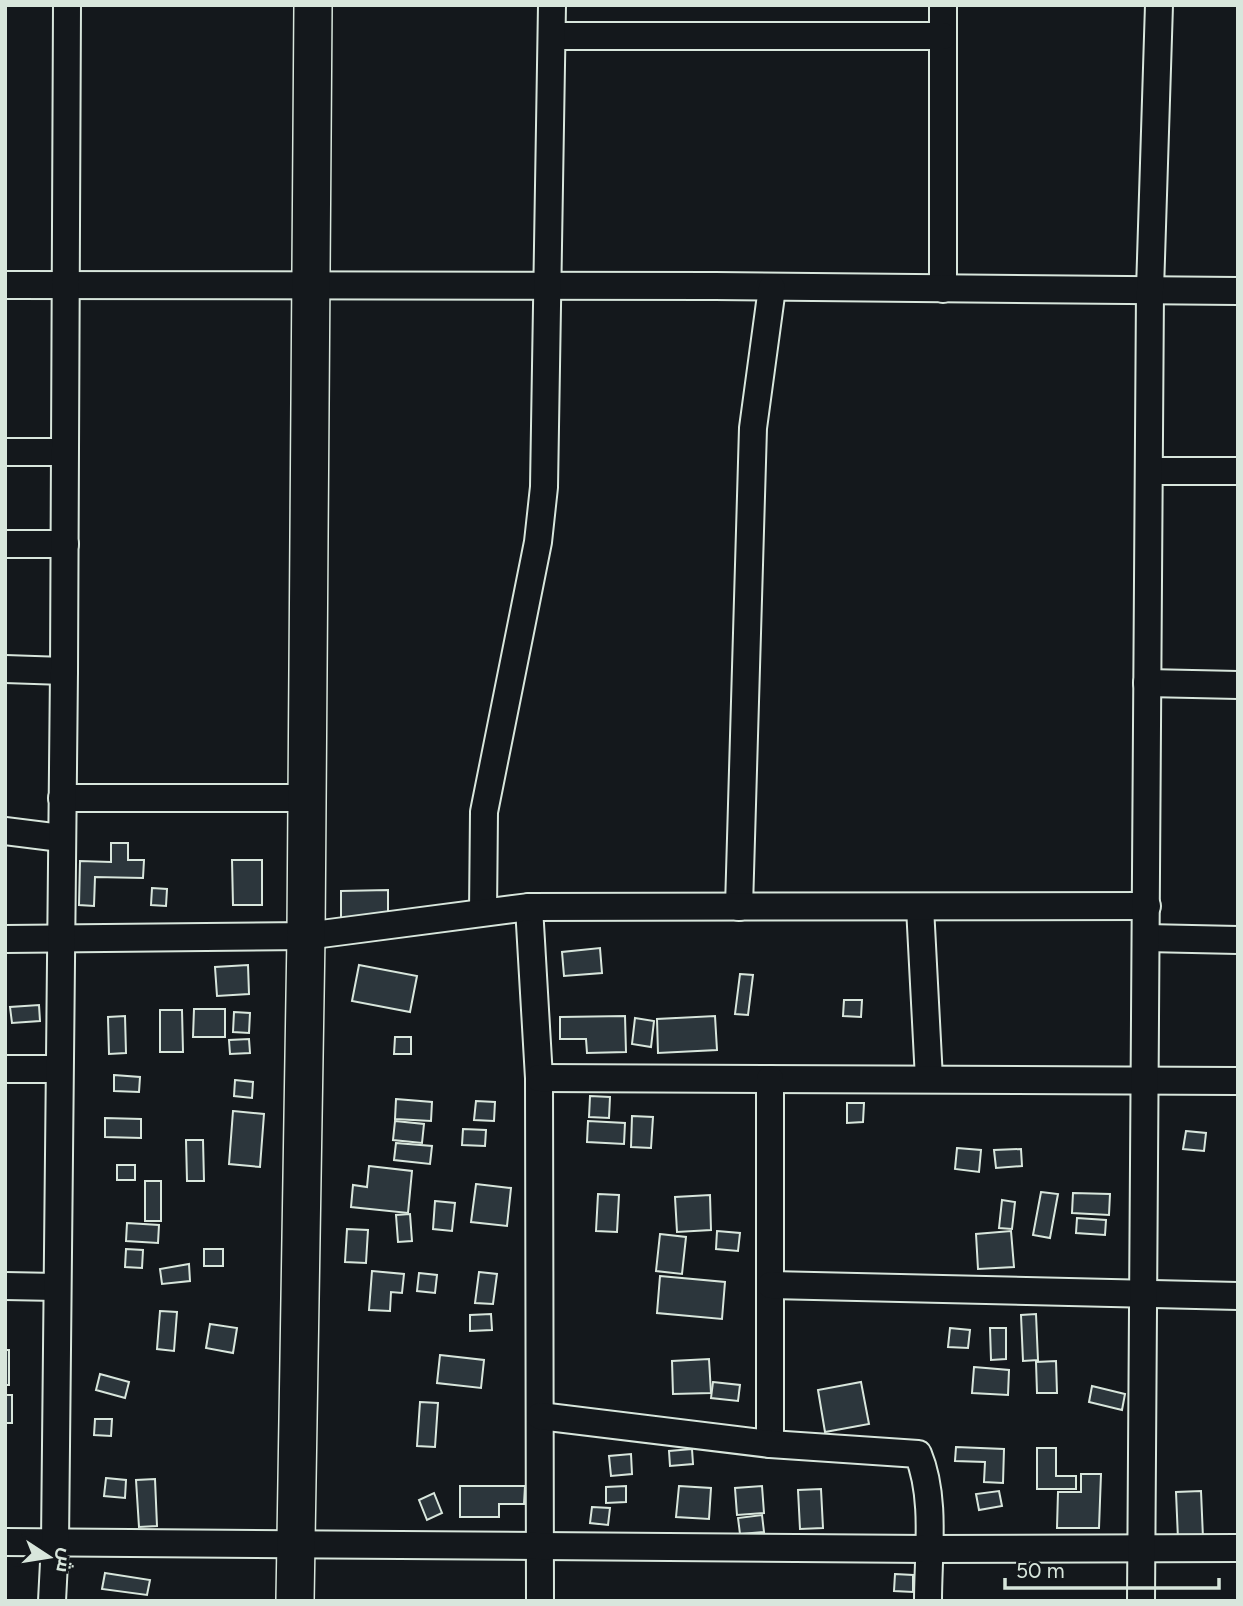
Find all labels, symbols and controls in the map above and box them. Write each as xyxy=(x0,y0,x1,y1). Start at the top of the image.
north arrow xyxy=(14,1522,84,1592)
text: ش xyxy=(51,1546,79,1575)
scale bar xyxy=(1005,1546,1218,1590)
text: 50 m xyxy=(1016,1558,1065,1583)

